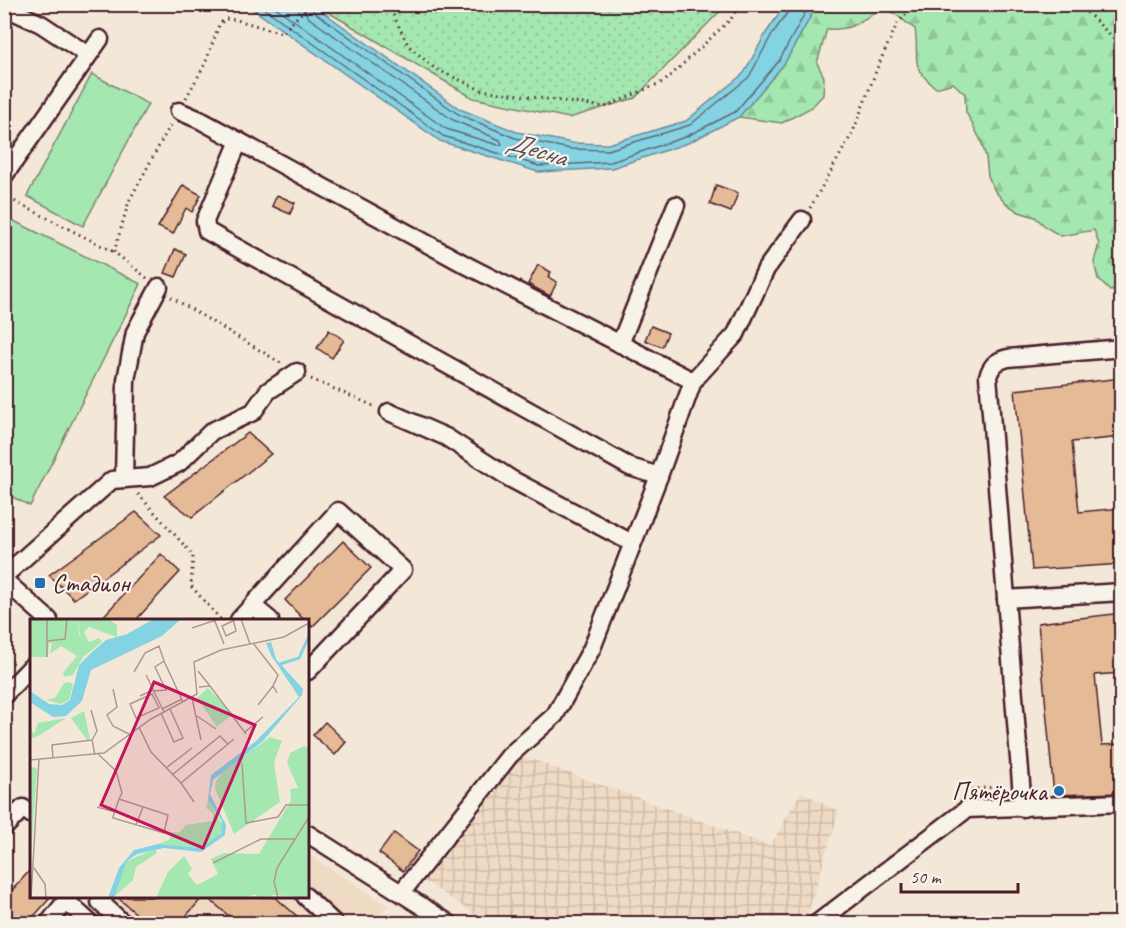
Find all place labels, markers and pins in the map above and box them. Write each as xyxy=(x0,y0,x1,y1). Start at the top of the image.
place label: Стадион xyxy=(52,567,132,600)
marker: Стадион xyxy=(33,576,47,590)
place label: Пятёрочка xyxy=(952,775,1049,808)
marker: Пятёрочка xyxy=(1052,784,1066,798)

